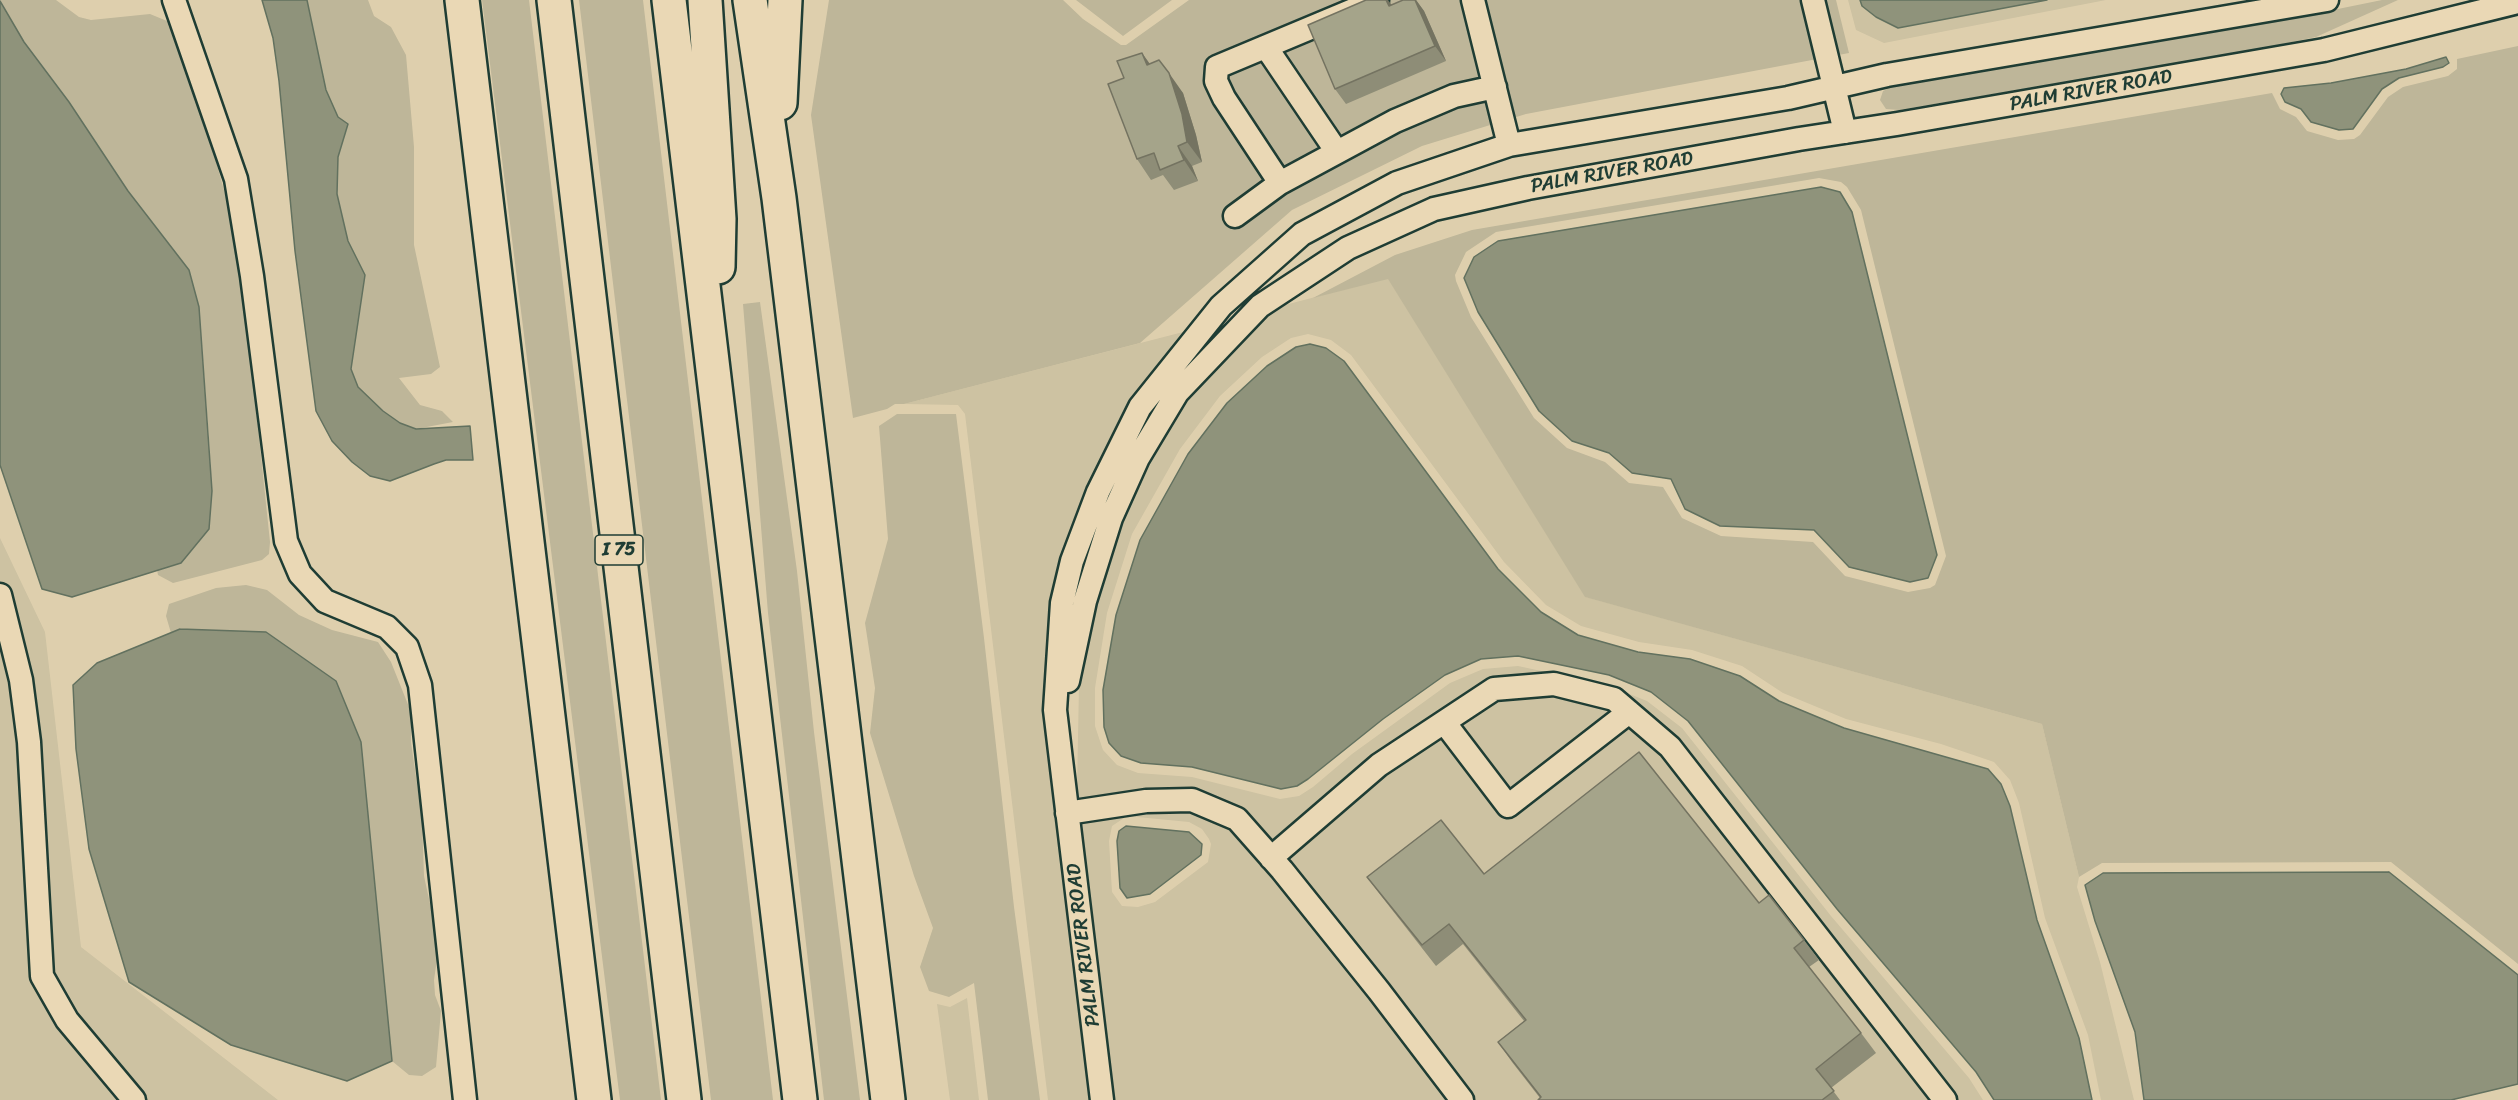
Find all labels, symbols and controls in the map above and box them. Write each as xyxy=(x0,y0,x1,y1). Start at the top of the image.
street label: PALM RIVER ROAD xyxy=(2008,65,2174,117)
street label: PALM RIVER ROAD xyxy=(1529,147,1695,199)
road number: I 75 xyxy=(595,535,643,565)
street label: PALM RIVER ROAD xyxy=(1062,862,1106,1028)

